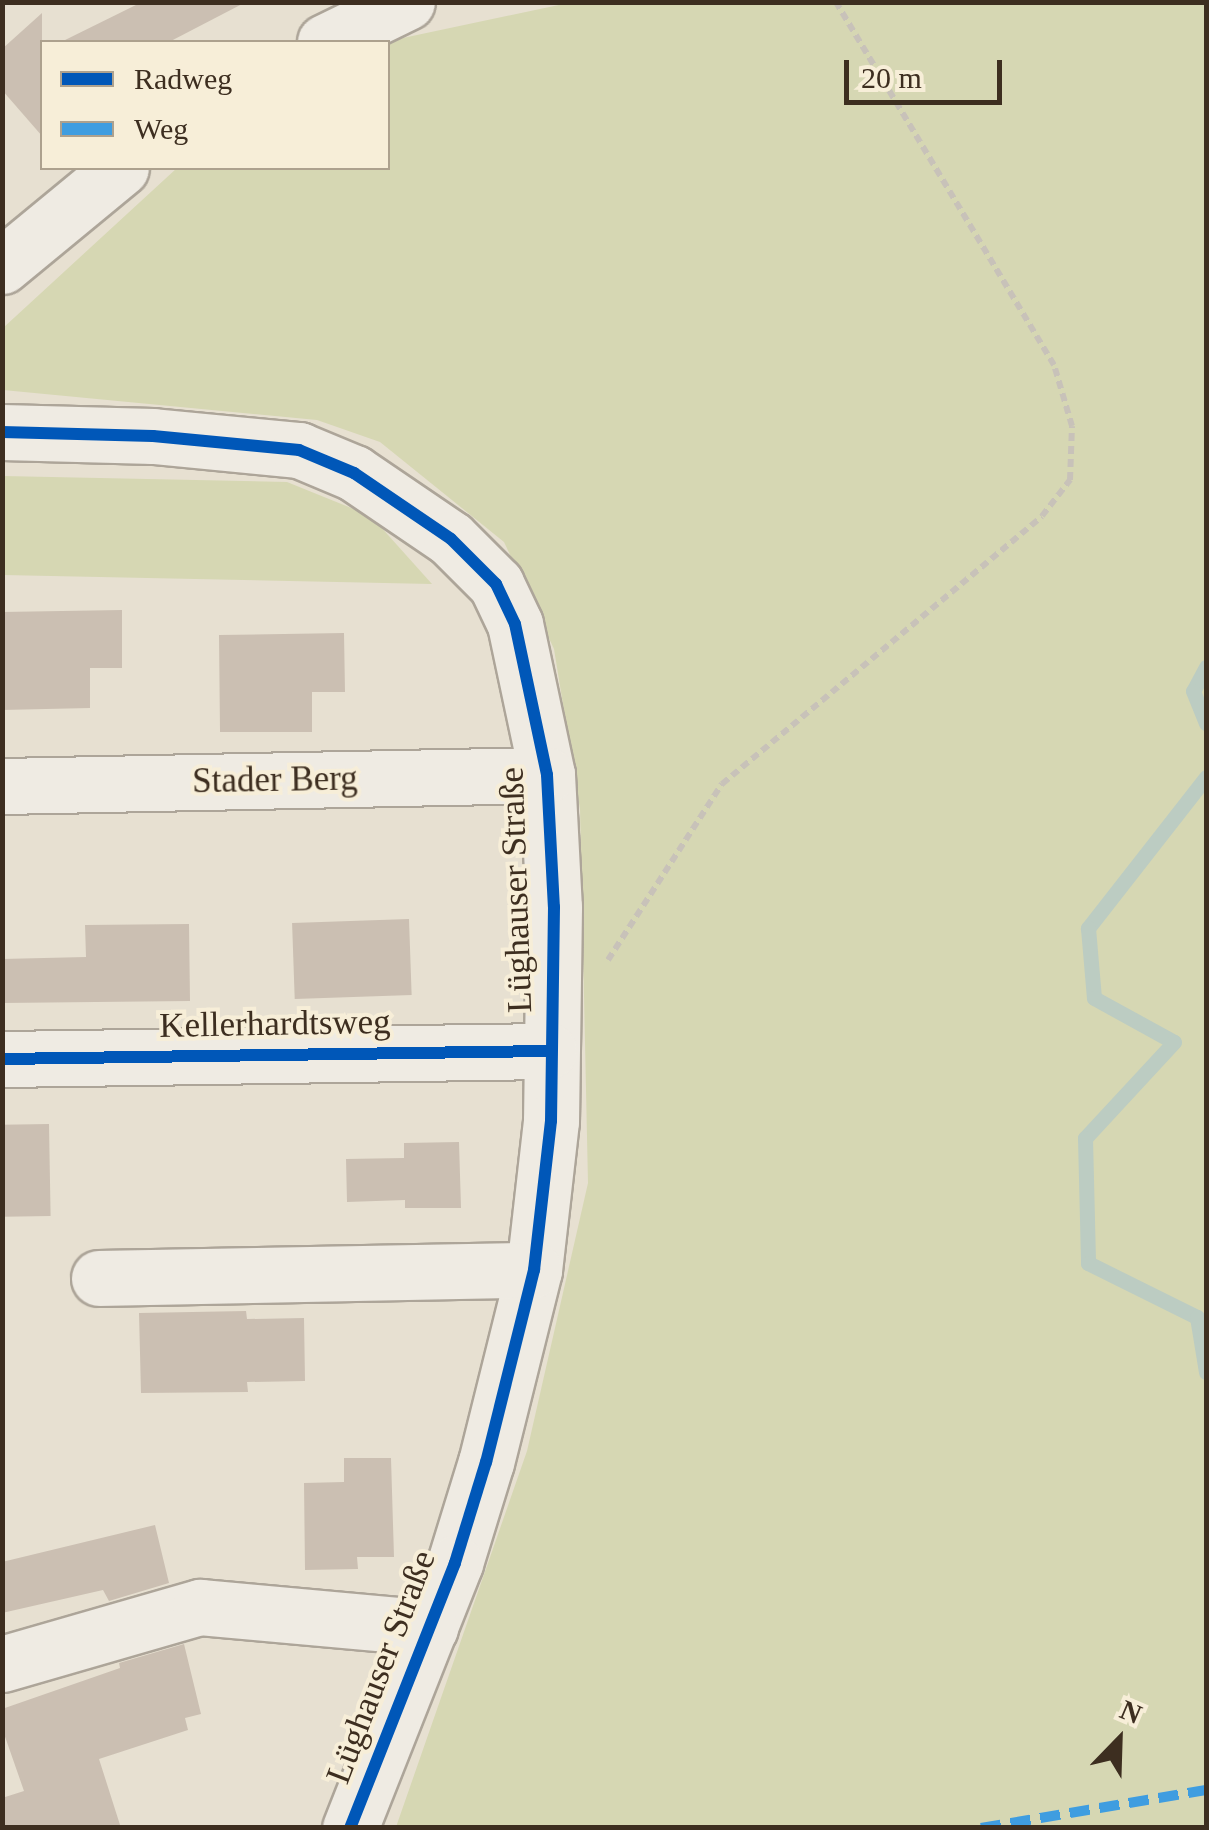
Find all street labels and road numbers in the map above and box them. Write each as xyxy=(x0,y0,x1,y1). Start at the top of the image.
street label: Stader Berg xyxy=(192,758,358,802)
street label: Lüghauser Straße xyxy=(491,766,541,1014)
street label: Kellerhardtsweg xyxy=(159,1001,391,1047)
street label: Lüghauser Straße xyxy=(317,1545,445,1789)

